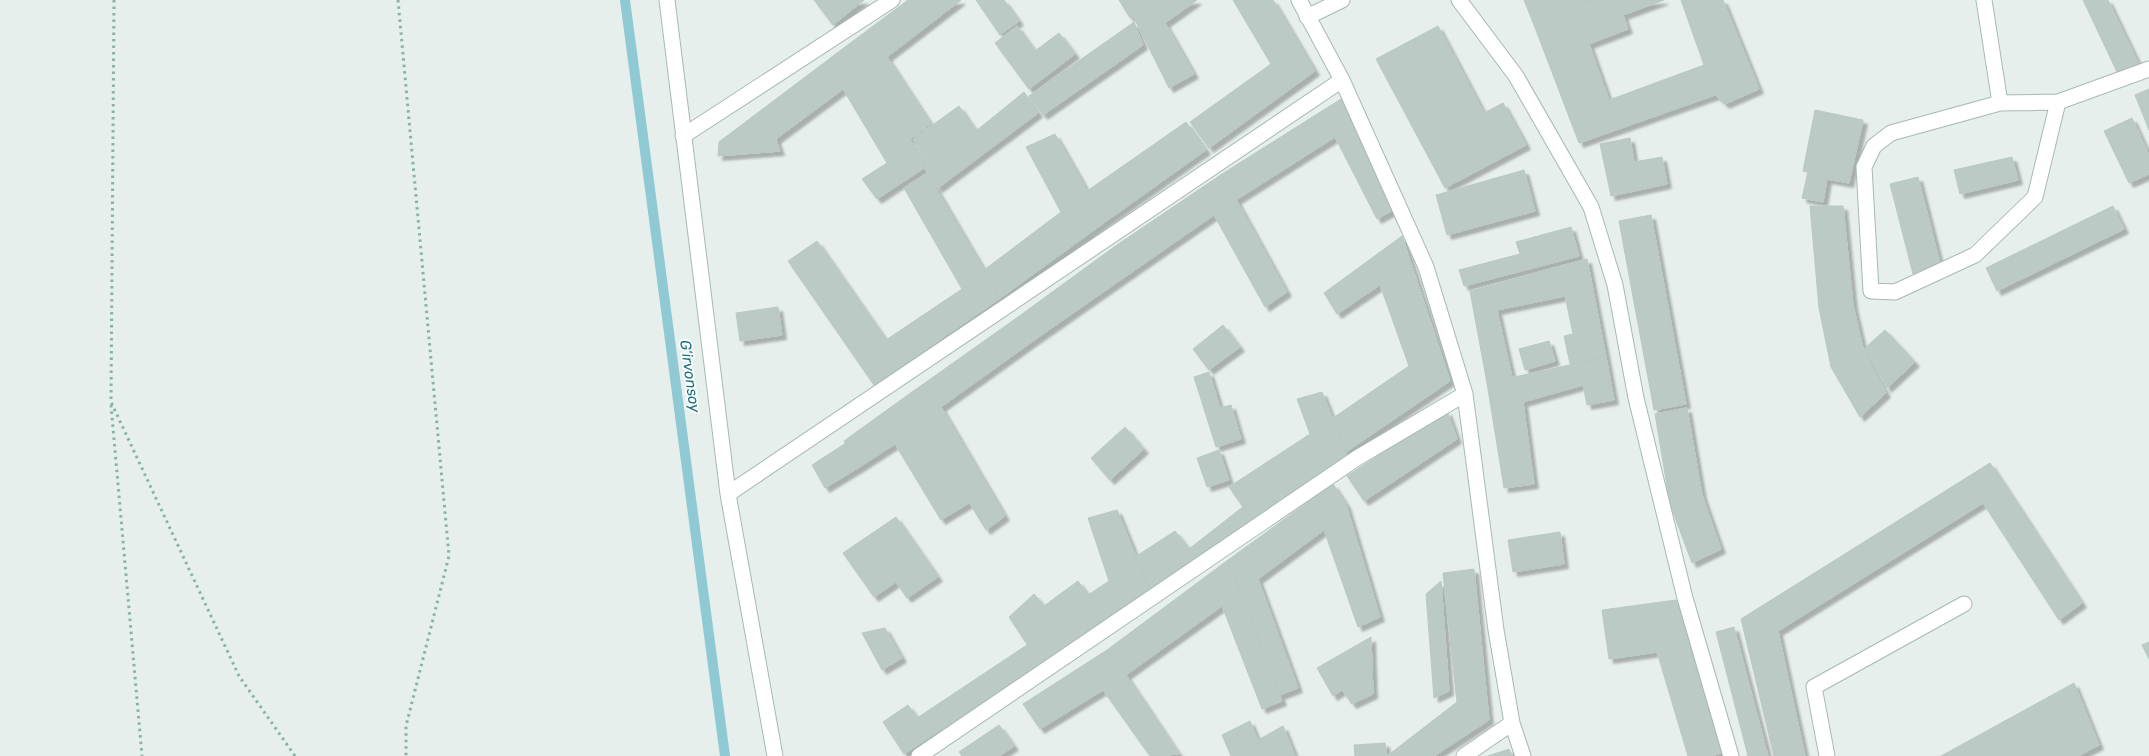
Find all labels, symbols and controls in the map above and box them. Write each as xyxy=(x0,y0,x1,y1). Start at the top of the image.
water label: G‘irvonsoy xyxy=(676,339,704,414)

